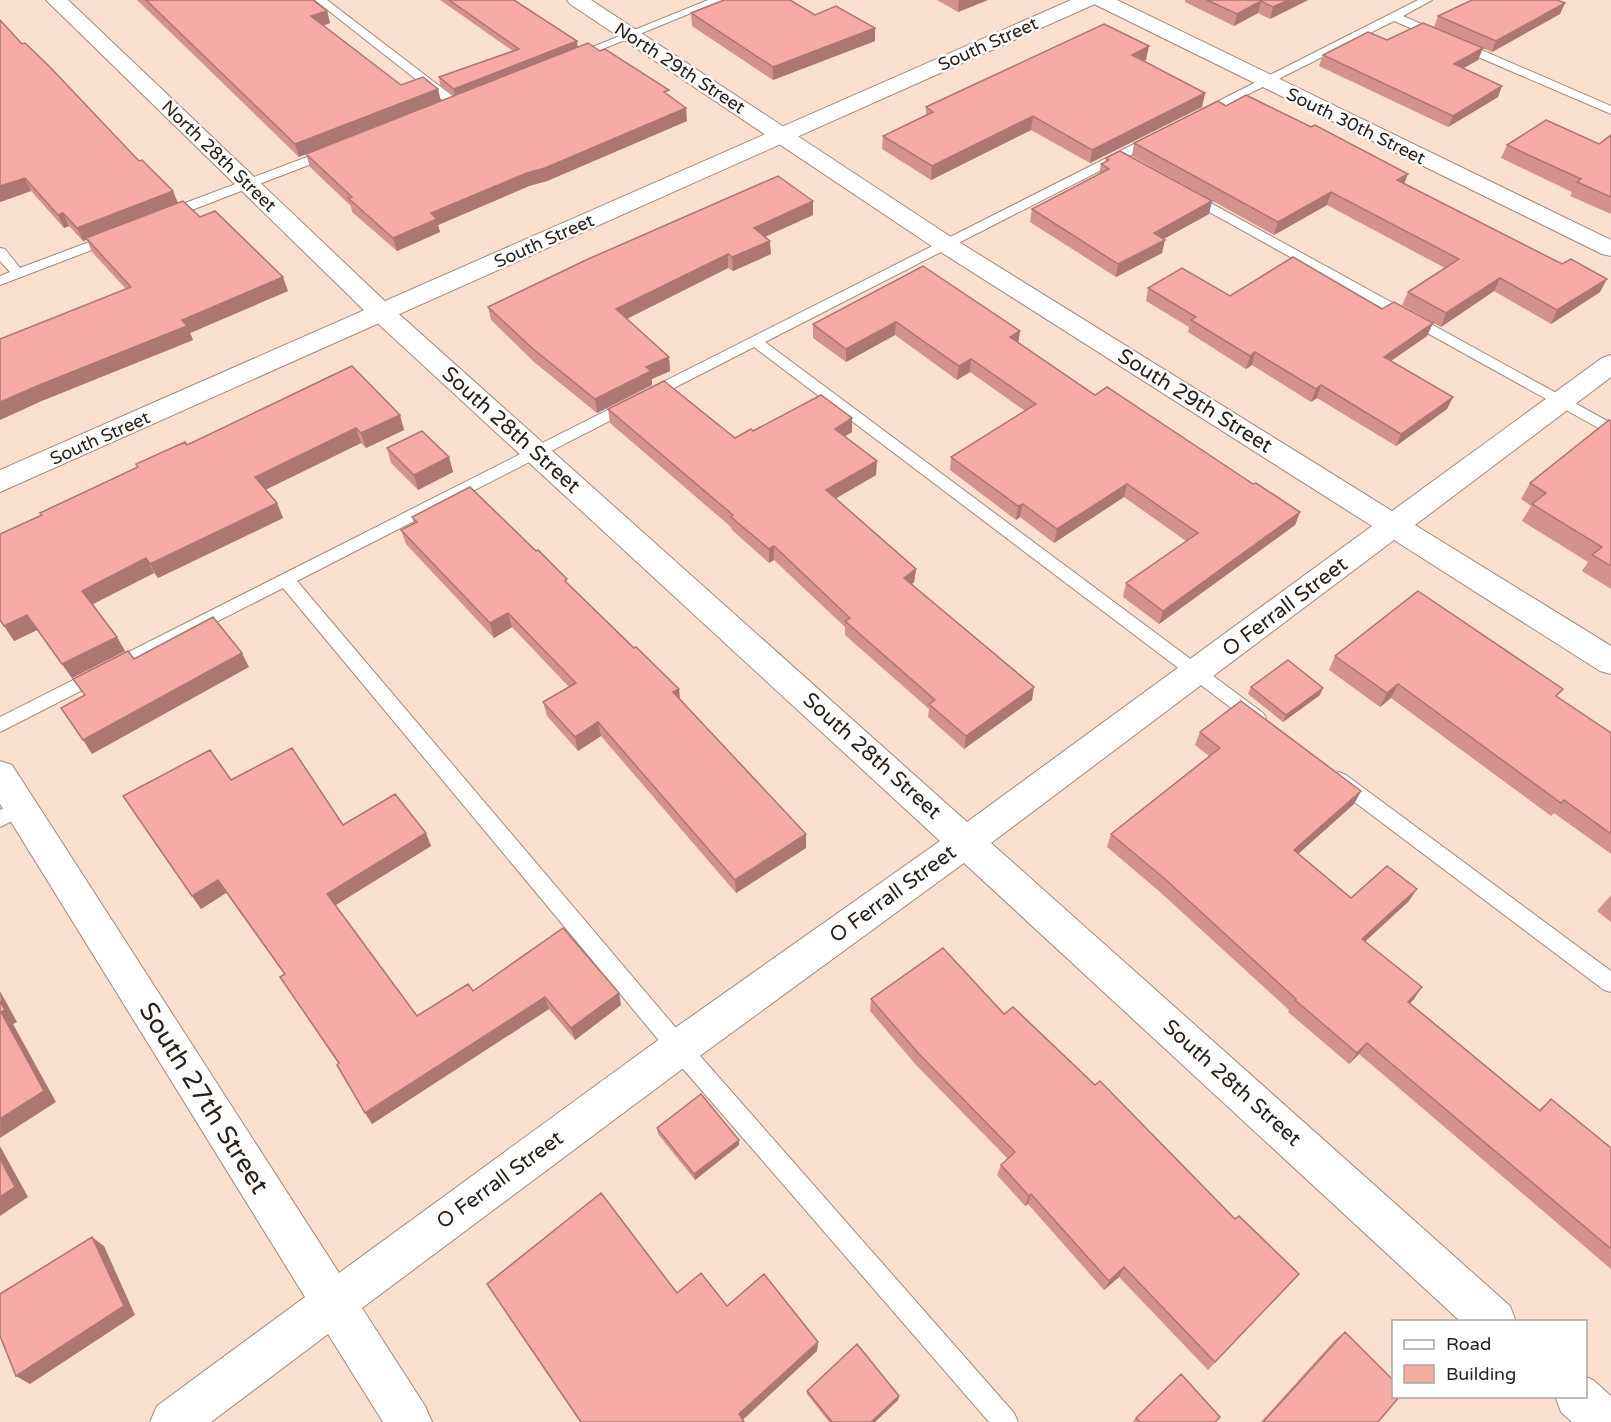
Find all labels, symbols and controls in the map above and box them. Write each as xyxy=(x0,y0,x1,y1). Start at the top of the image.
street label: South Street xyxy=(935,12,1041,76)
street label: North 29th Street xyxy=(611,18,749,118)
street label: South 30th Street xyxy=(1283,83,1429,169)
street label: North 28th Street xyxy=(157,96,281,216)
street label: South Street xyxy=(491,209,597,273)
street label: South 29th Street xyxy=(1113,343,1277,459)
street label: South 28th Street xyxy=(437,361,585,499)
street label: South Street xyxy=(47,406,153,470)
street label: O Ferrall Street xyxy=(1218,552,1352,662)
street label: South 28th Street xyxy=(798,687,946,825)
street label: O Ferrall Street xyxy=(825,840,961,948)
street label: South 27th Street xyxy=(133,997,275,1199)
street label: South 28th Street xyxy=(1158,1014,1306,1152)
street label: O Ferrall Street xyxy=(432,1126,568,1234)
legend xyxy=(1392,1320,1587,1398)
text: Road xyxy=(1446,1333,1491,1355)
text: Building xyxy=(1446,1363,1516,1385)

